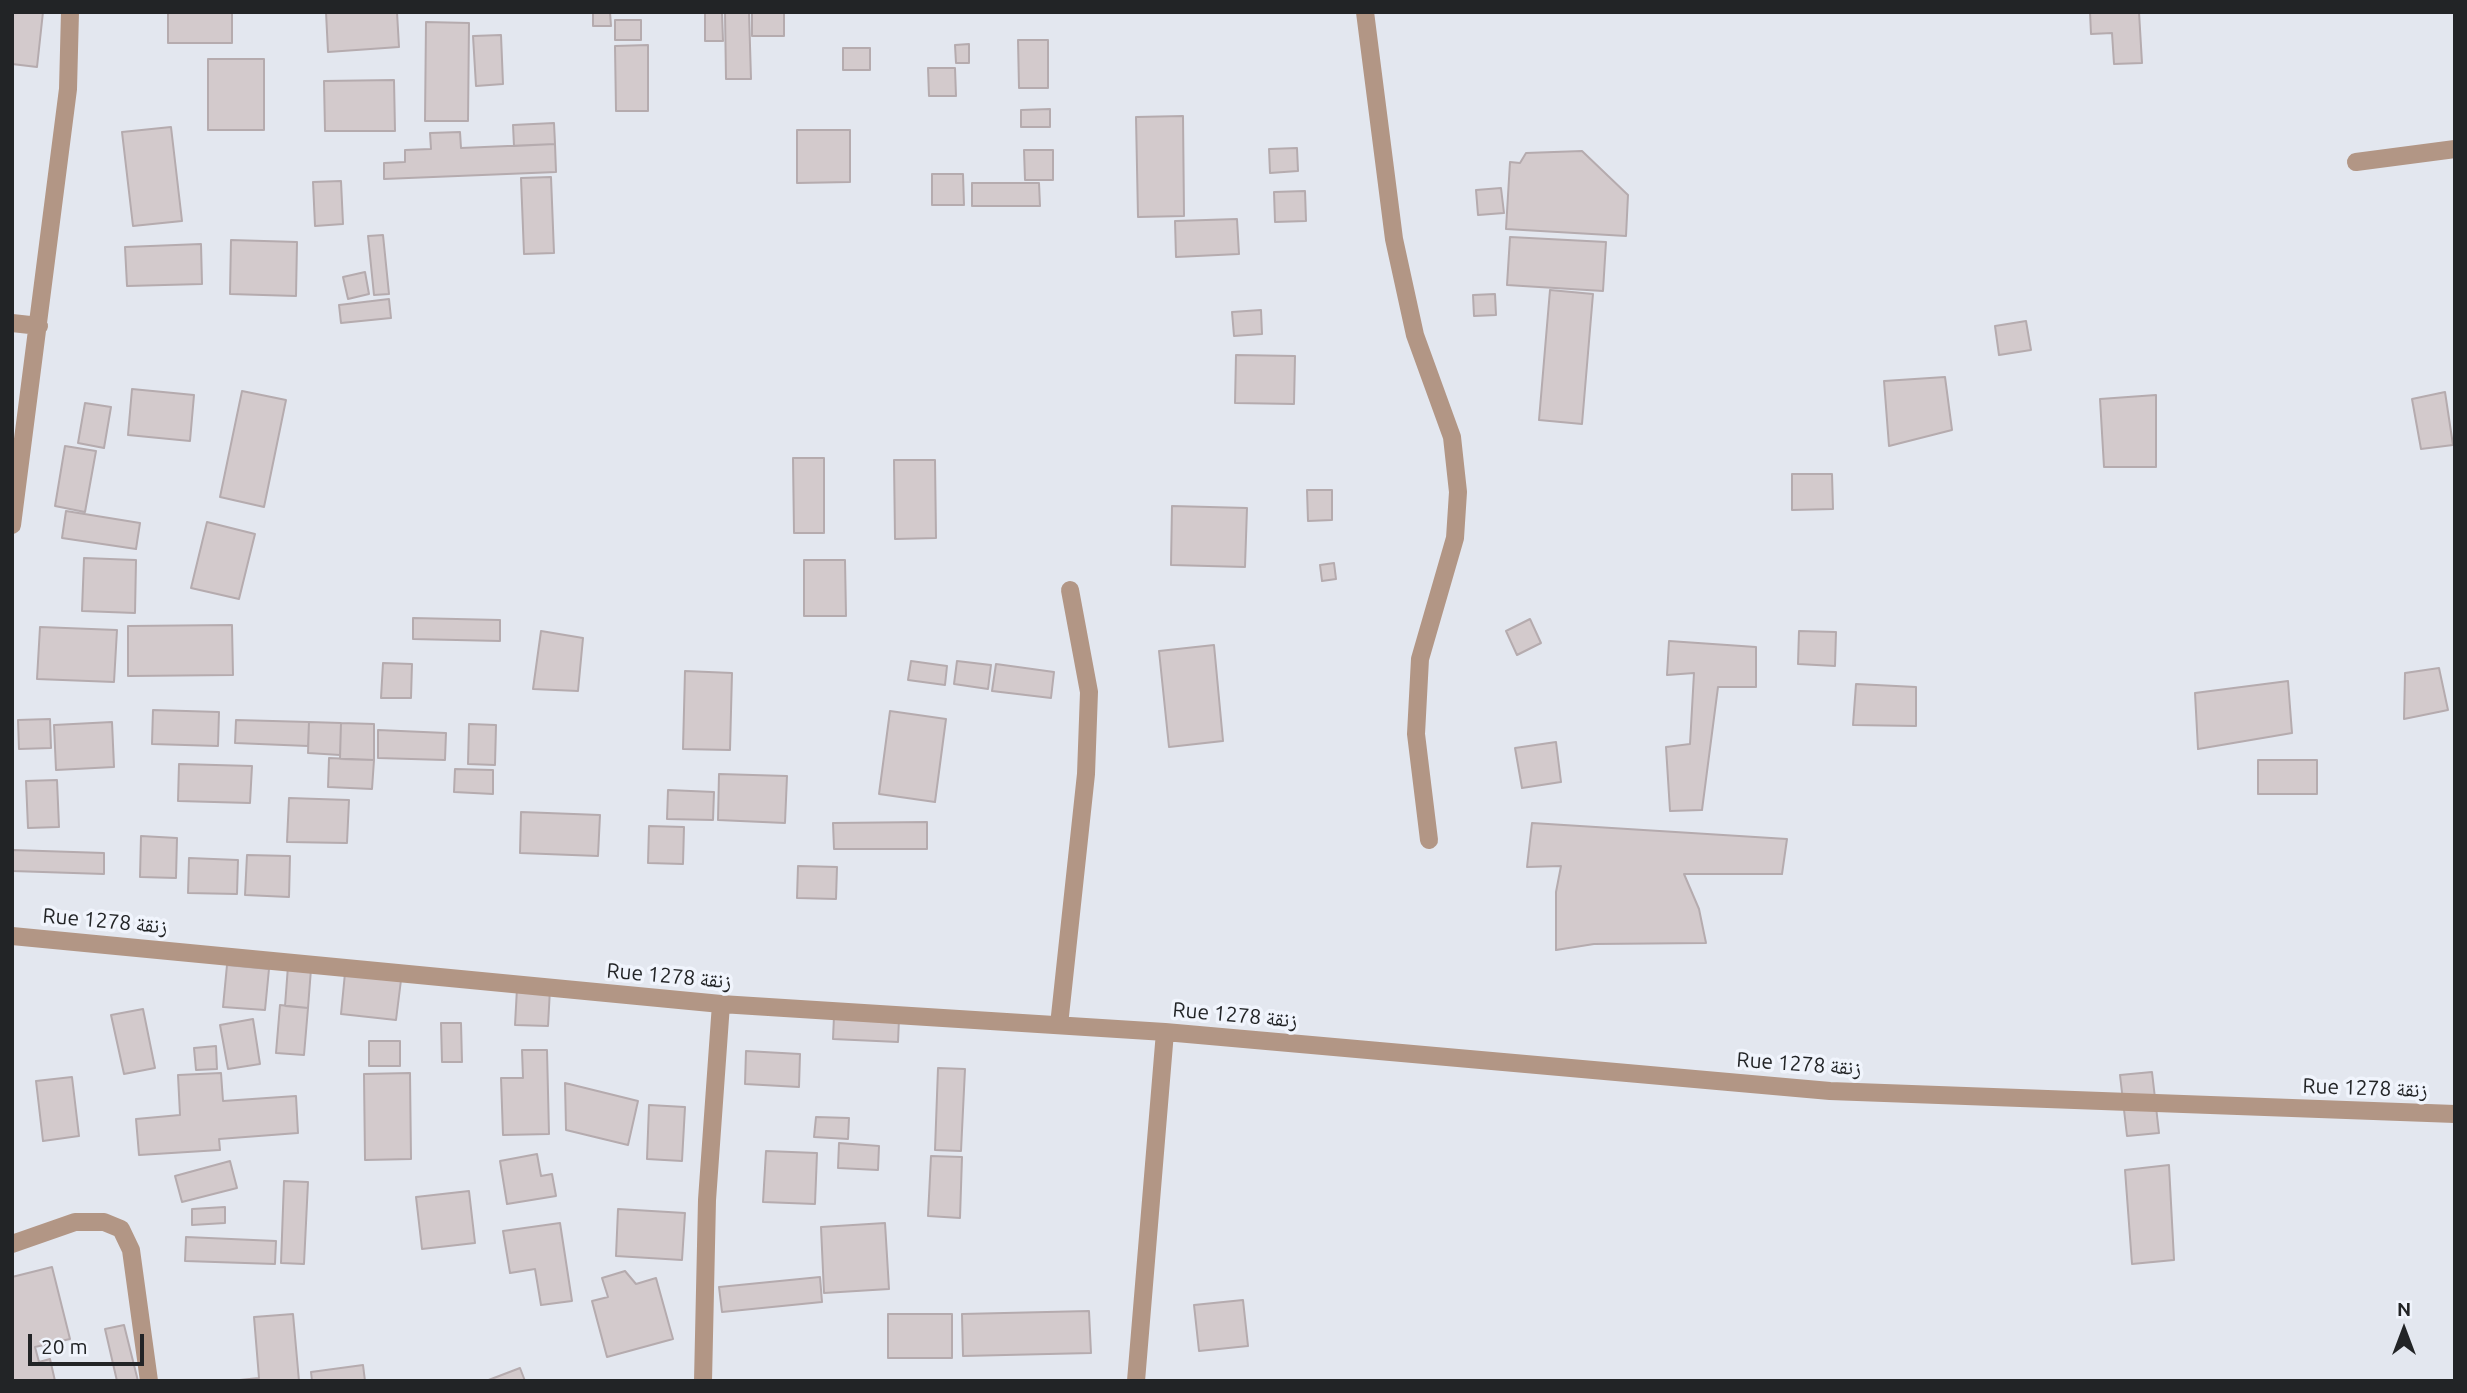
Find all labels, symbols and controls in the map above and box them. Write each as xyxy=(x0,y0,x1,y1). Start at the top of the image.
street label: Rue 1278 زنقة xyxy=(42,903,168,939)
street label: Rue 1278 زنقة xyxy=(606,958,732,994)
street label: Rue 1278 زنقة xyxy=(1172,997,1298,1033)
street label: Rue 1278 زنقة xyxy=(1736,1047,1862,1081)
street label: Rue 1278 زنقة xyxy=(2302,1073,2428,1103)
north arrow xyxy=(2369,1295,2439,1365)
text: N xyxy=(2397,1298,2411,1320)
scale bar xyxy=(32,1320,147,1364)
text: 20 m xyxy=(41,1334,88,1358)

